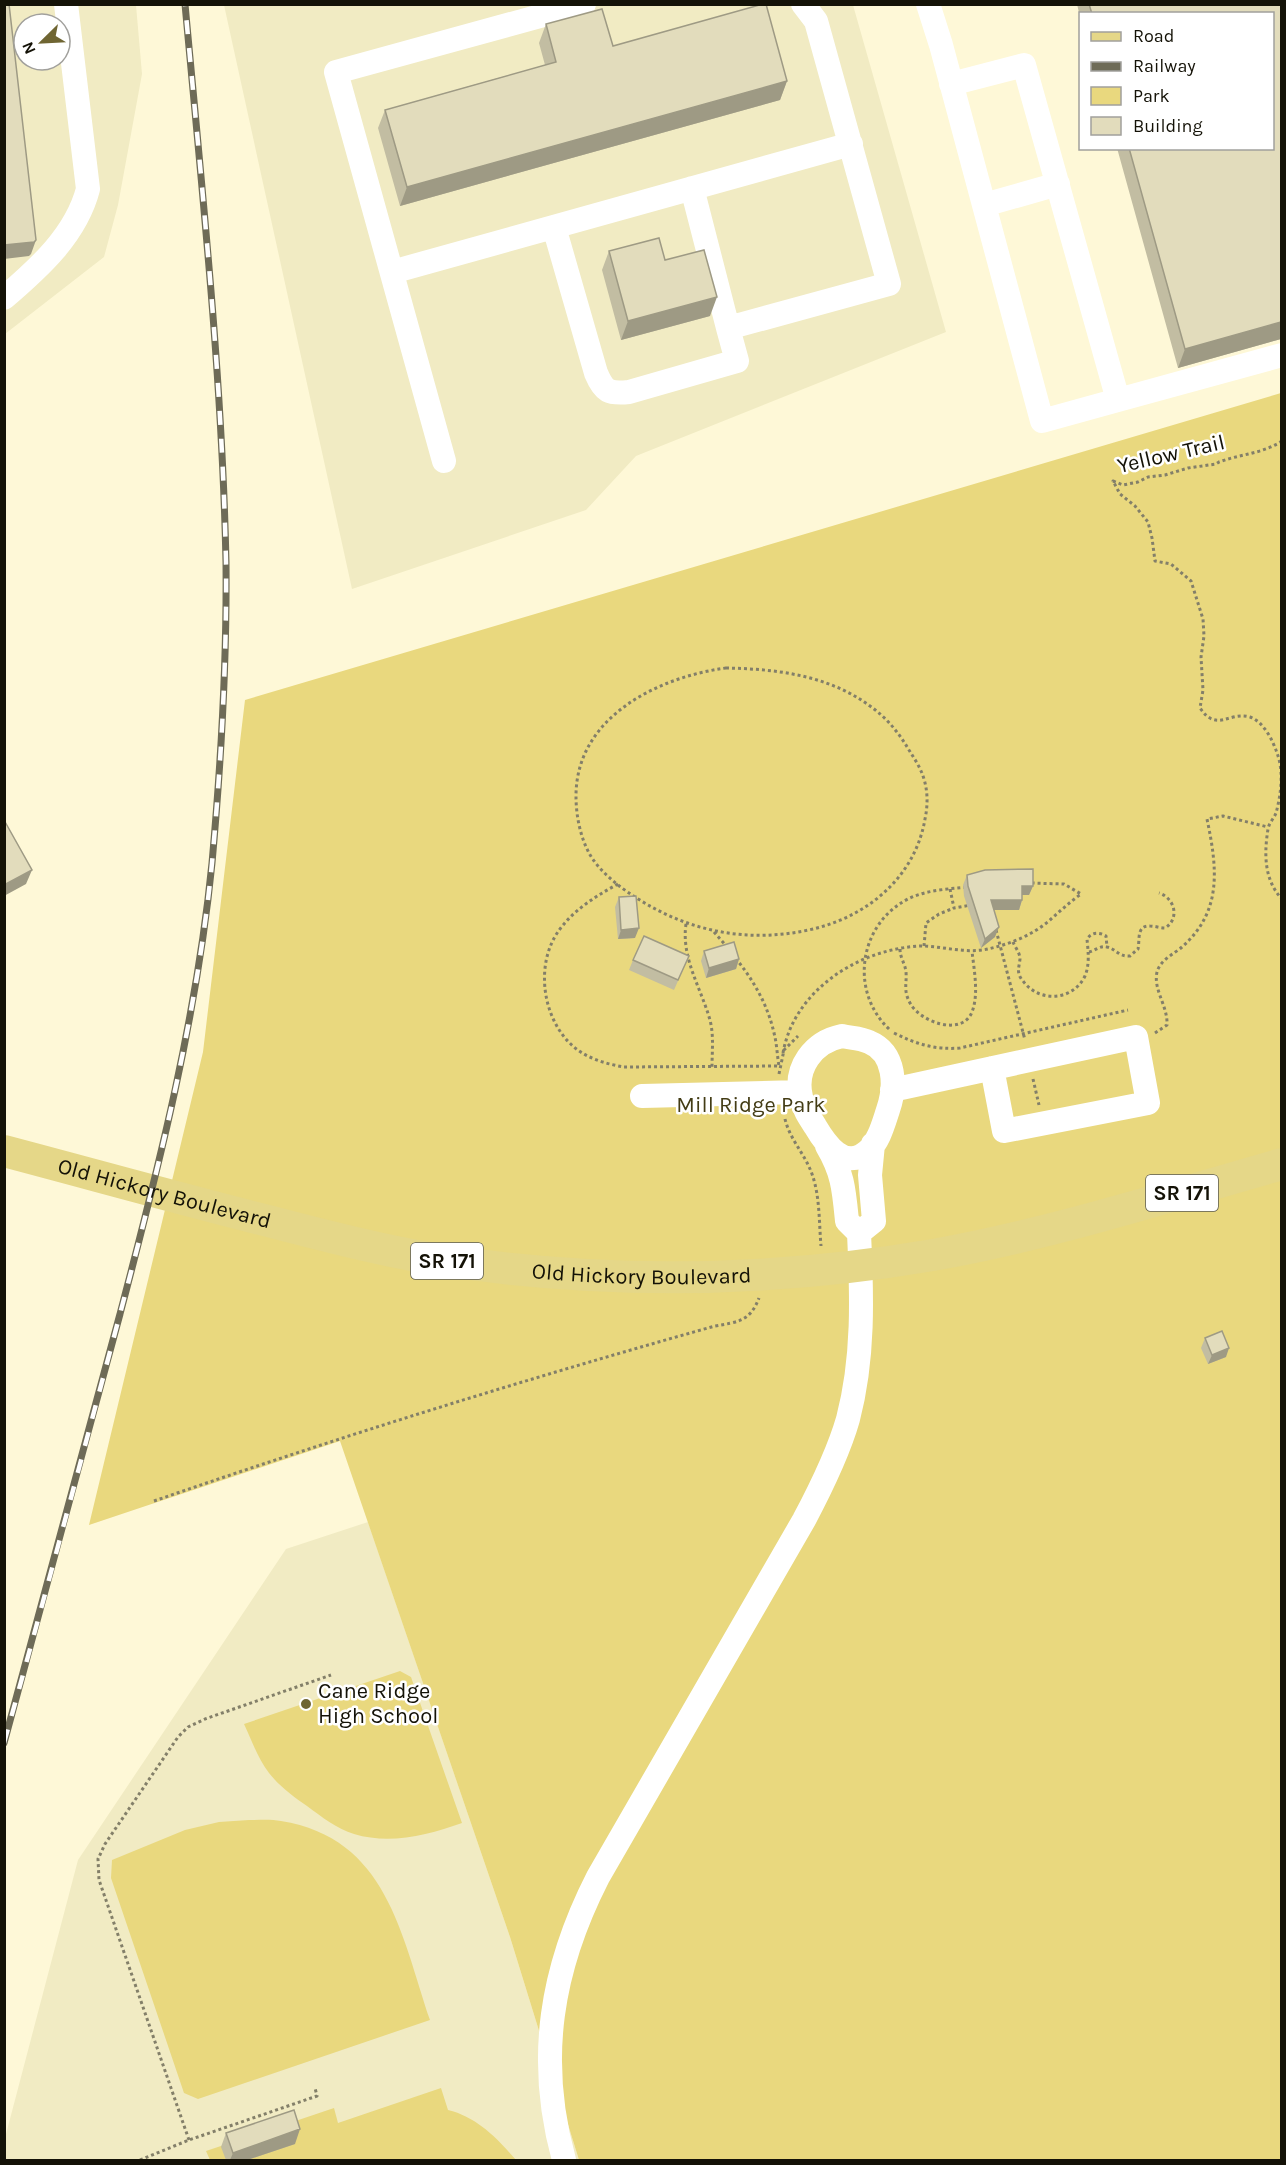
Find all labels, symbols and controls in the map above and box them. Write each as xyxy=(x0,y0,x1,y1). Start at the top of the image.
north arrow xyxy=(12,12,72,72)
legend xyxy=(1079,12,1274,150)
text: Road xyxy=(1133,25,1174,47)
text: N xyxy=(18,39,40,57)
text: Railway xyxy=(1133,55,1196,77)
text: Park xyxy=(1133,85,1170,107)
text: Building xyxy=(1133,115,1203,137)
street label: Yellow Trail xyxy=(1115,429,1227,479)
park label: Mill Ridge Park xyxy=(676,1092,826,1118)
street label: Old Hickory Boulevard xyxy=(55,1153,274,1234)
road number: SR 171 xyxy=(1146,1175,1218,1211)
road number: SR 171 xyxy=(411,1243,483,1279)
street label: Old Hickory Boulevard xyxy=(531,1258,752,1290)
place label: Cane Ridge High School xyxy=(318,1678,438,1729)
marker: Cane Ridge High School xyxy=(299,1697,313,1711)

